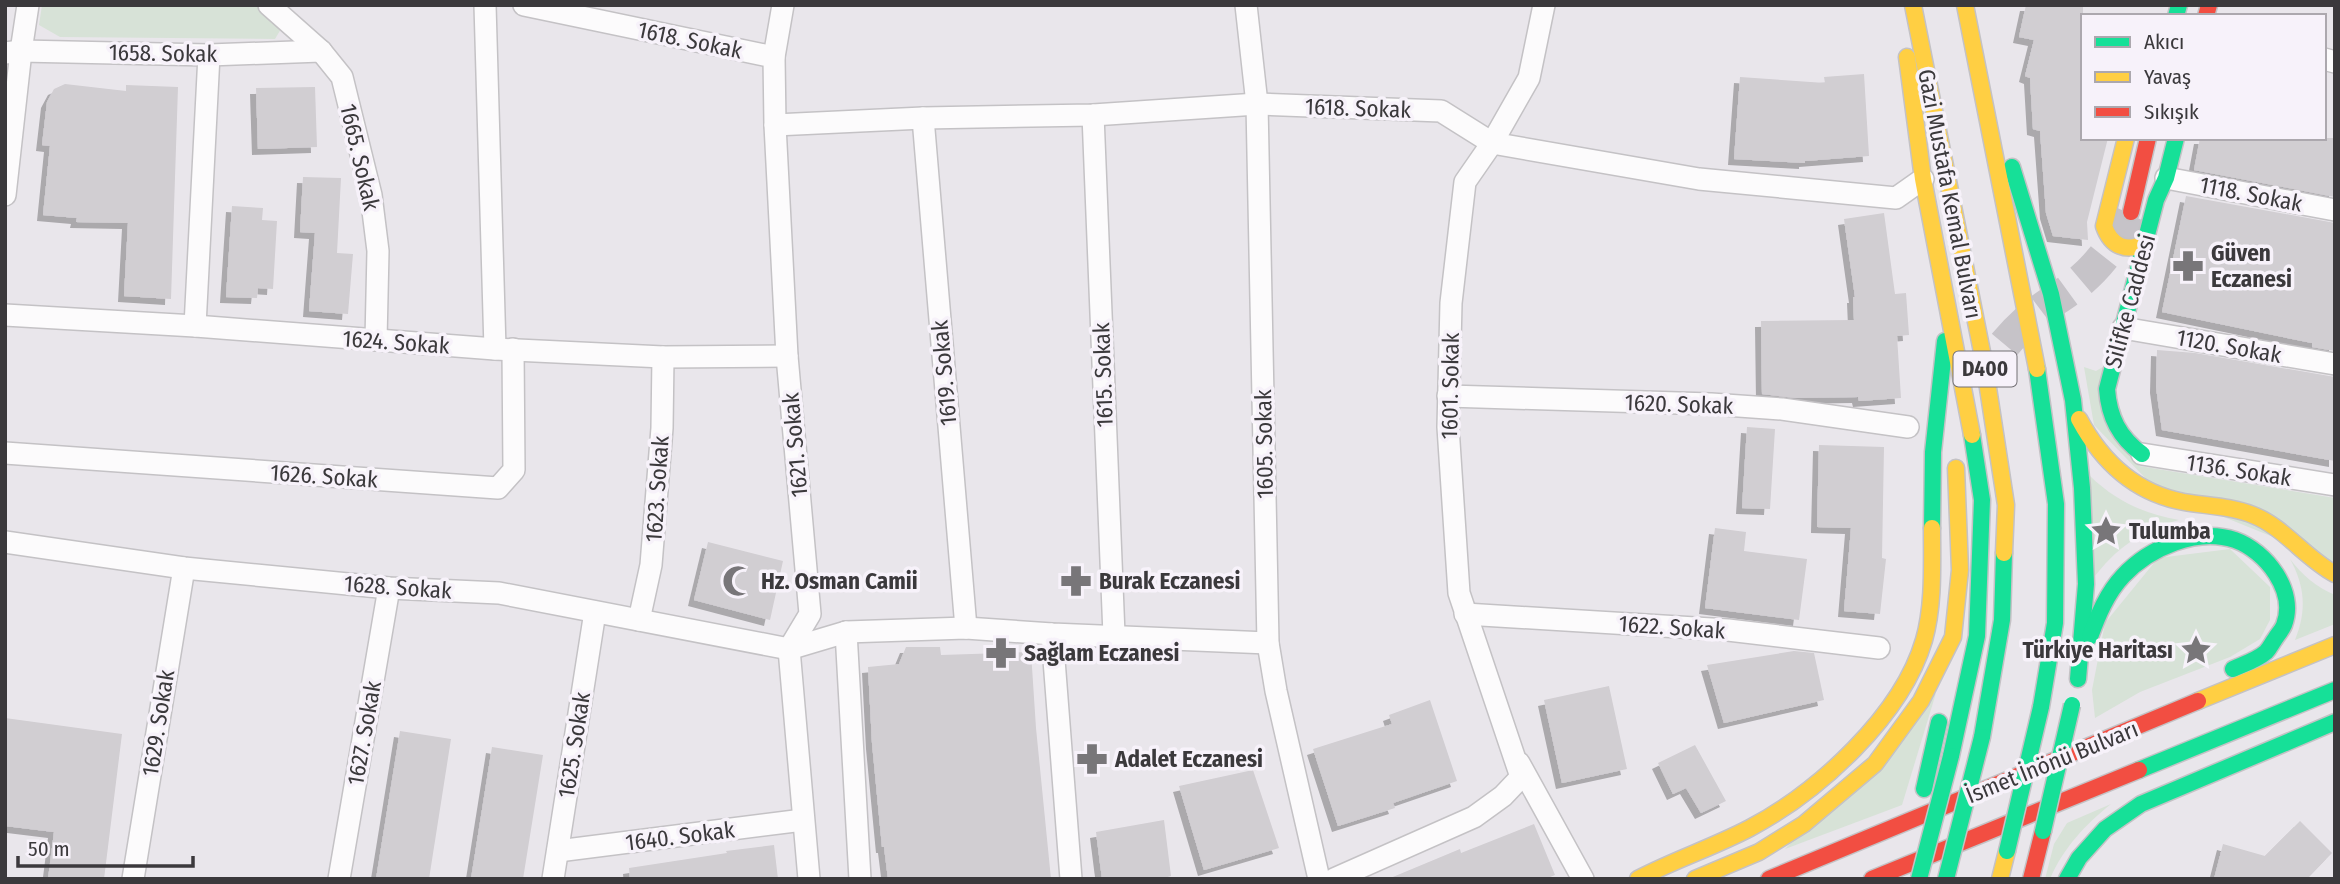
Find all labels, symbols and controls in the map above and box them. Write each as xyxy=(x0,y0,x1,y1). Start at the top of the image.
legend xyxy=(2081,14,2326,140)
street label: 1618. Sokak xyxy=(635,15,745,65)
text: Akıcı xyxy=(2144,29,2184,55)
street label: 1658. Sokak xyxy=(109,38,218,68)
text: Yavaş xyxy=(2144,64,2191,90)
street label: Gazi Mustafa Kemal Bulvarı xyxy=(1912,67,1988,321)
street label: 1618. Sokak xyxy=(1305,92,1412,124)
text: Sıkışık xyxy=(2144,99,2199,125)
street label: 1665. Sokak xyxy=(334,101,386,213)
street label: 1118. Sokak xyxy=(2197,170,2305,218)
street label: Silifke Caddesi xyxy=(2099,231,2161,371)
place label: Güven Eczanesi xyxy=(2211,239,2292,293)
pharmacy icon: Güven Eczanesi xyxy=(2171,249,2205,283)
street label: 1619. Sokak xyxy=(925,319,963,427)
street label: 1615. Sokak xyxy=(1087,322,1119,428)
street label: 1120. Sokak xyxy=(2174,323,2284,369)
street label: 1624. Sokak xyxy=(342,324,451,360)
street label: 1601. Sokak xyxy=(1435,332,1465,440)
road number: D400 xyxy=(1954,352,2016,386)
street label: 1620. Sokak xyxy=(1624,388,1734,420)
street label: 1605. Sokak xyxy=(1249,389,1279,499)
street label: 1621. Sokak xyxy=(776,391,814,498)
street label: 1623. Sokak xyxy=(639,434,675,543)
street label: 1136. Sokak xyxy=(2185,448,2294,492)
street label: 1626. Sokak xyxy=(269,458,379,494)
place icon: Tulumba xyxy=(2089,514,2123,548)
place label: Tulumba xyxy=(2129,517,2211,545)
mosque icon: Hz. Osman Camii xyxy=(721,564,755,598)
pharmacy icon: Burak Eczanesi xyxy=(1059,564,1093,598)
place label: Hz. Osman Camii xyxy=(761,567,918,595)
place label: Burak Eczanesi xyxy=(1099,567,1241,595)
street label: 1628. Sokak xyxy=(343,569,453,605)
street label: 1622. Sokak xyxy=(1618,609,1726,645)
place icon: Türkiye Haritası xyxy=(2179,633,2213,667)
pharmacy icon: Sağlam Eczanesi xyxy=(984,636,1018,670)
place label: Türkiye Haritası xyxy=(2023,636,2173,664)
place label: Sağlam Eczanesi xyxy=(1024,639,1180,667)
street label: 1629. Sokak xyxy=(136,667,180,778)
street label: 1627. Sokak xyxy=(341,678,387,787)
street label: 1625. Sokak xyxy=(552,690,596,800)
street label: İsmet İnönü Bulvarı xyxy=(1962,715,2142,809)
pharmacy icon: Adalet Eczanesi xyxy=(1075,742,1109,776)
place label: Adalet Eczanesi xyxy=(1114,745,1263,773)
street label: 1640. Sokak xyxy=(624,815,736,857)
scale bar xyxy=(18,824,192,868)
text: 50 m xyxy=(28,836,70,862)

